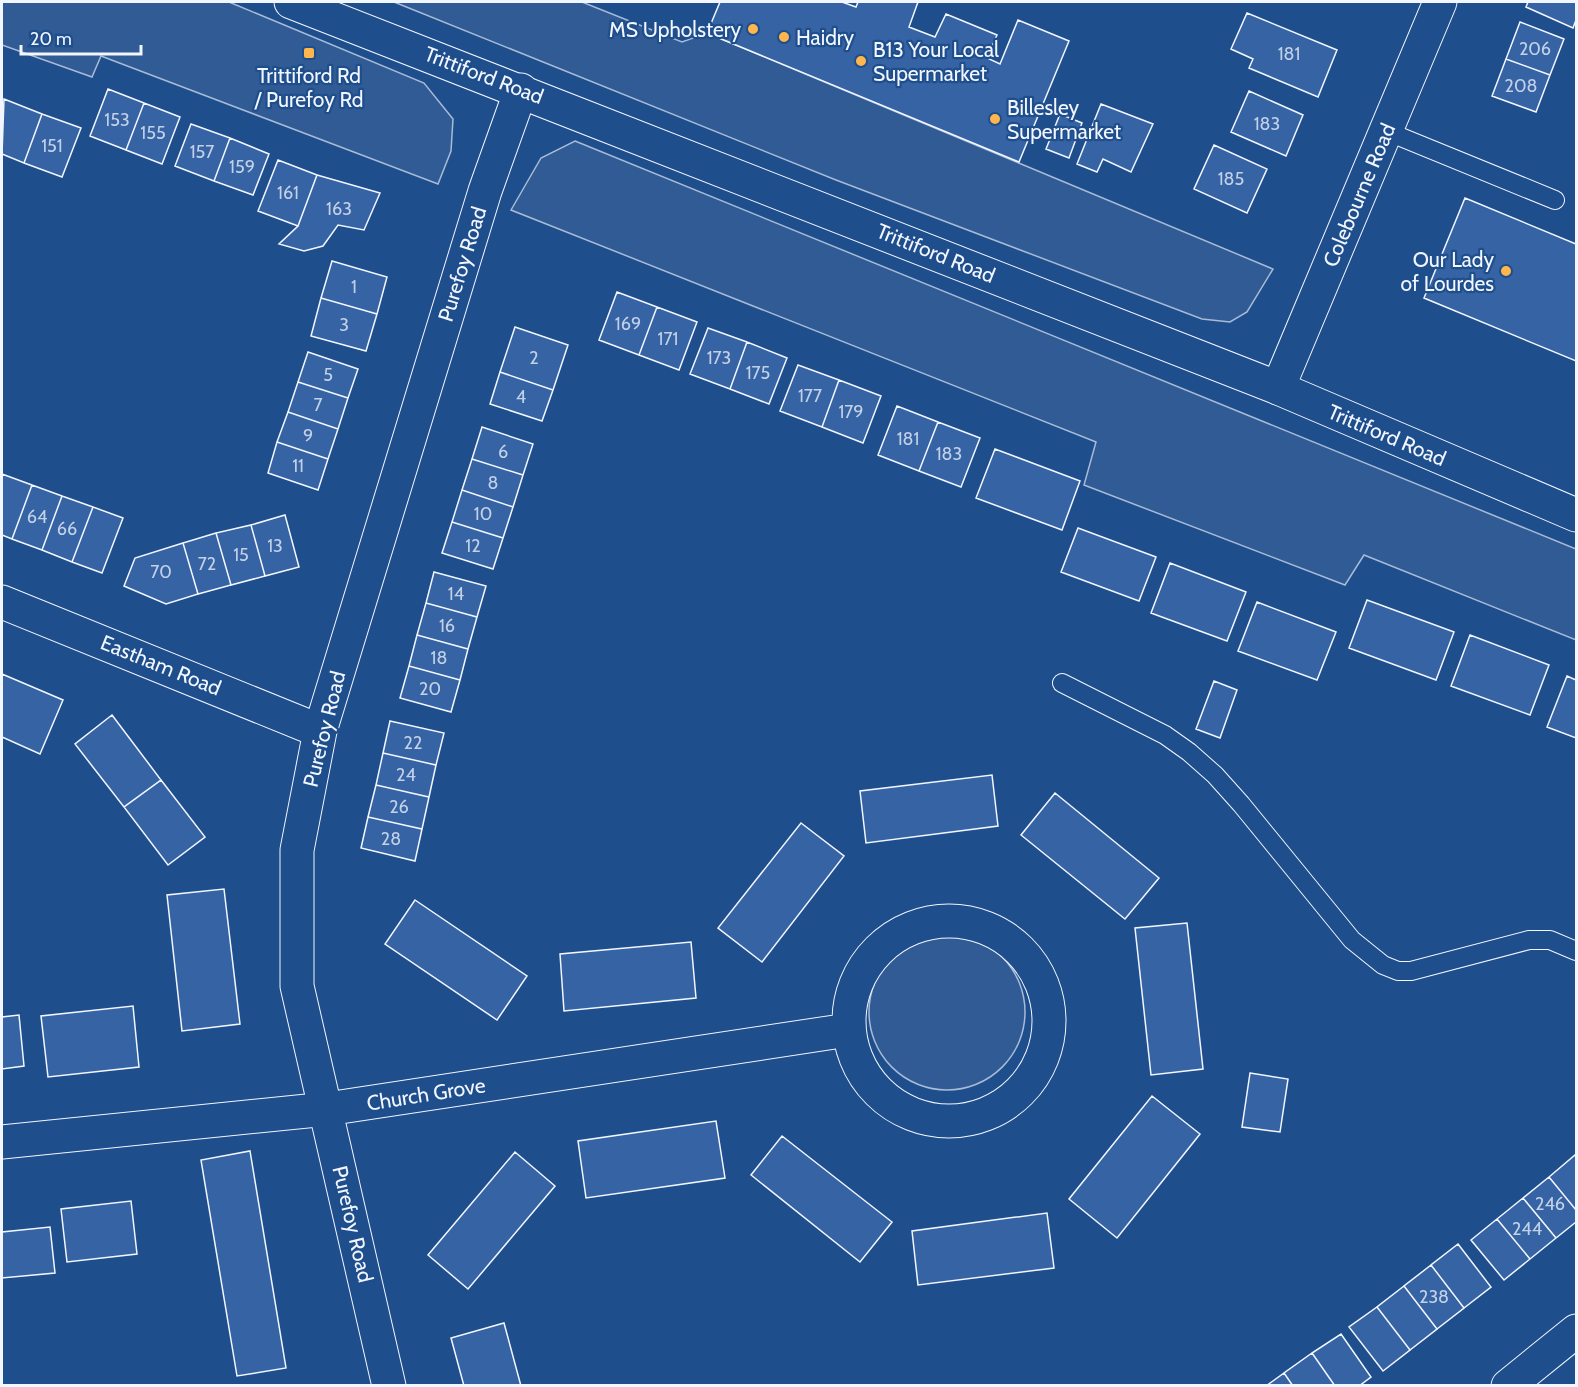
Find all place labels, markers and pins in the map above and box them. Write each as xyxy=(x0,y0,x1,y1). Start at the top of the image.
place label: MS Upholstery xyxy=(609,17,741,42)
marker: MS Upholstery xyxy=(746,22,760,36)
place label: Haidry xyxy=(796,25,854,50)
marker: Haidry xyxy=(777,30,791,44)
place label: B13 Your Local Supermarket xyxy=(873,37,999,86)
marker: Trittiford Rd / Purefoy Rd xyxy=(302,46,316,60)
marker: B13 Your Local Supermarket xyxy=(854,54,868,68)
place label: Trittiford Rd / Purefoy Rd xyxy=(254,63,363,112)
place label: Billesley Supermarket xyxy=(1007,95,1121,144)
marker: Billesley Supermarket xyxy=(988,112,1002,126)
place label: Our Lady of Lourdes xyxy=(1401,247,1494,296)
marker: Our Lady of Lourdes xyxy=(1499,264,1513,278)

